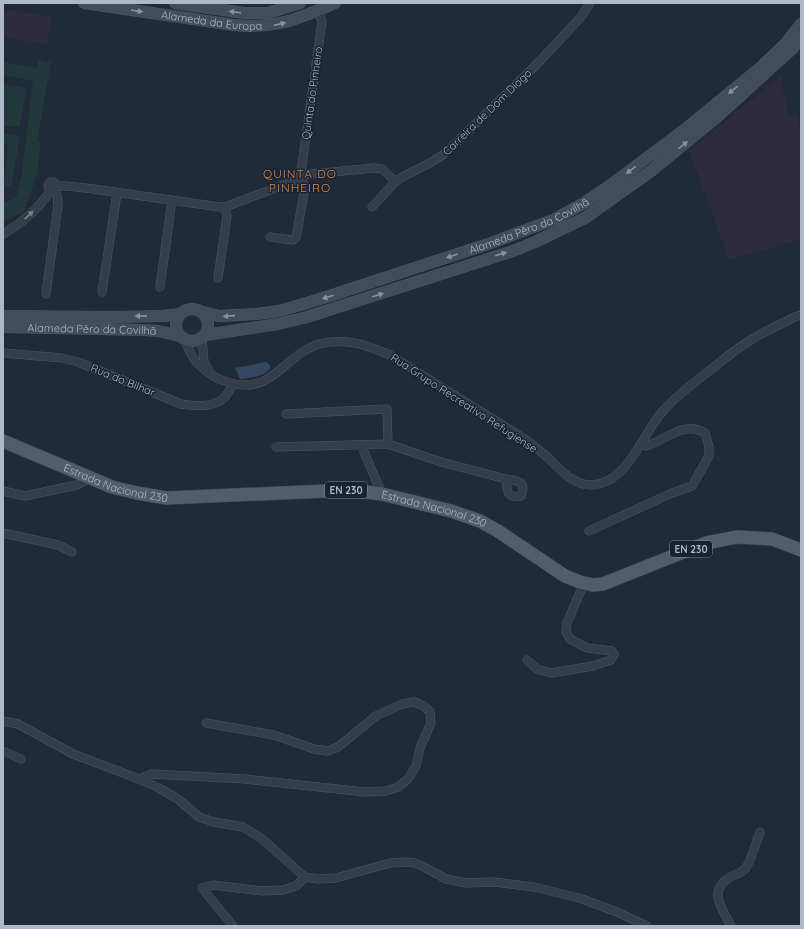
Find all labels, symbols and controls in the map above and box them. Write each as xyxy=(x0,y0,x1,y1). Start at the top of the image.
street label: Alameda da Europa xyxy=(160,7,263,33)
one-way arrow xyxy=(131,8,143,14)
one-way arrow xyxy=(229,9,241,15)
one-way arrow xyxy=(273,20,286,26)
street label: Quinta do Pinheiro xyxy=(299,45,326,140)
street label: Carreira de Dom Diogo xyxy=(440,66,535,158)
one-way arrow xyxy=(727,85,738,94)
one-way arrow xyxy=(677,140,688,149)
district label: QUINTA DO PINHEIRO xyxy=(263,166,337,195)
one-way arrow xyxy=(626,166,636,174)
street label: Alameda Pêro da Covilhã xyxy=(467,195,592,257)
one-way arrow xyxy=(24,210,34,219)
one-way arrow xyxy=(495,251,507,257)
one-way arrow xyxy=(446,253,458,259)
one-way arrow xyxy=(372,292,384,298)
one-way arrow xyxy=(322,294,334,300)
one-way arrow xyxy=(223,312,235,319)
one-way arrow xyxy=(135,313,147,320)
street label: Alameda Pêro da Covilhã xyxy=(27,321,157,338)
street label: Rua Grupo Recreativo Refugiense xyxy=(388,350,540,456)
street label: Rua do Bilhar xyxy=(89,361,158,400)
street label: Estrada Nacional 230 xyxy=(62,460,169,505)
road number: EN 230 xyxy=(325,482,367,498)
street label: Estrada Nacional 230 xyxy=(380,487,489,530)
road number: EN 230 xyxy=(670,541,712,557)

